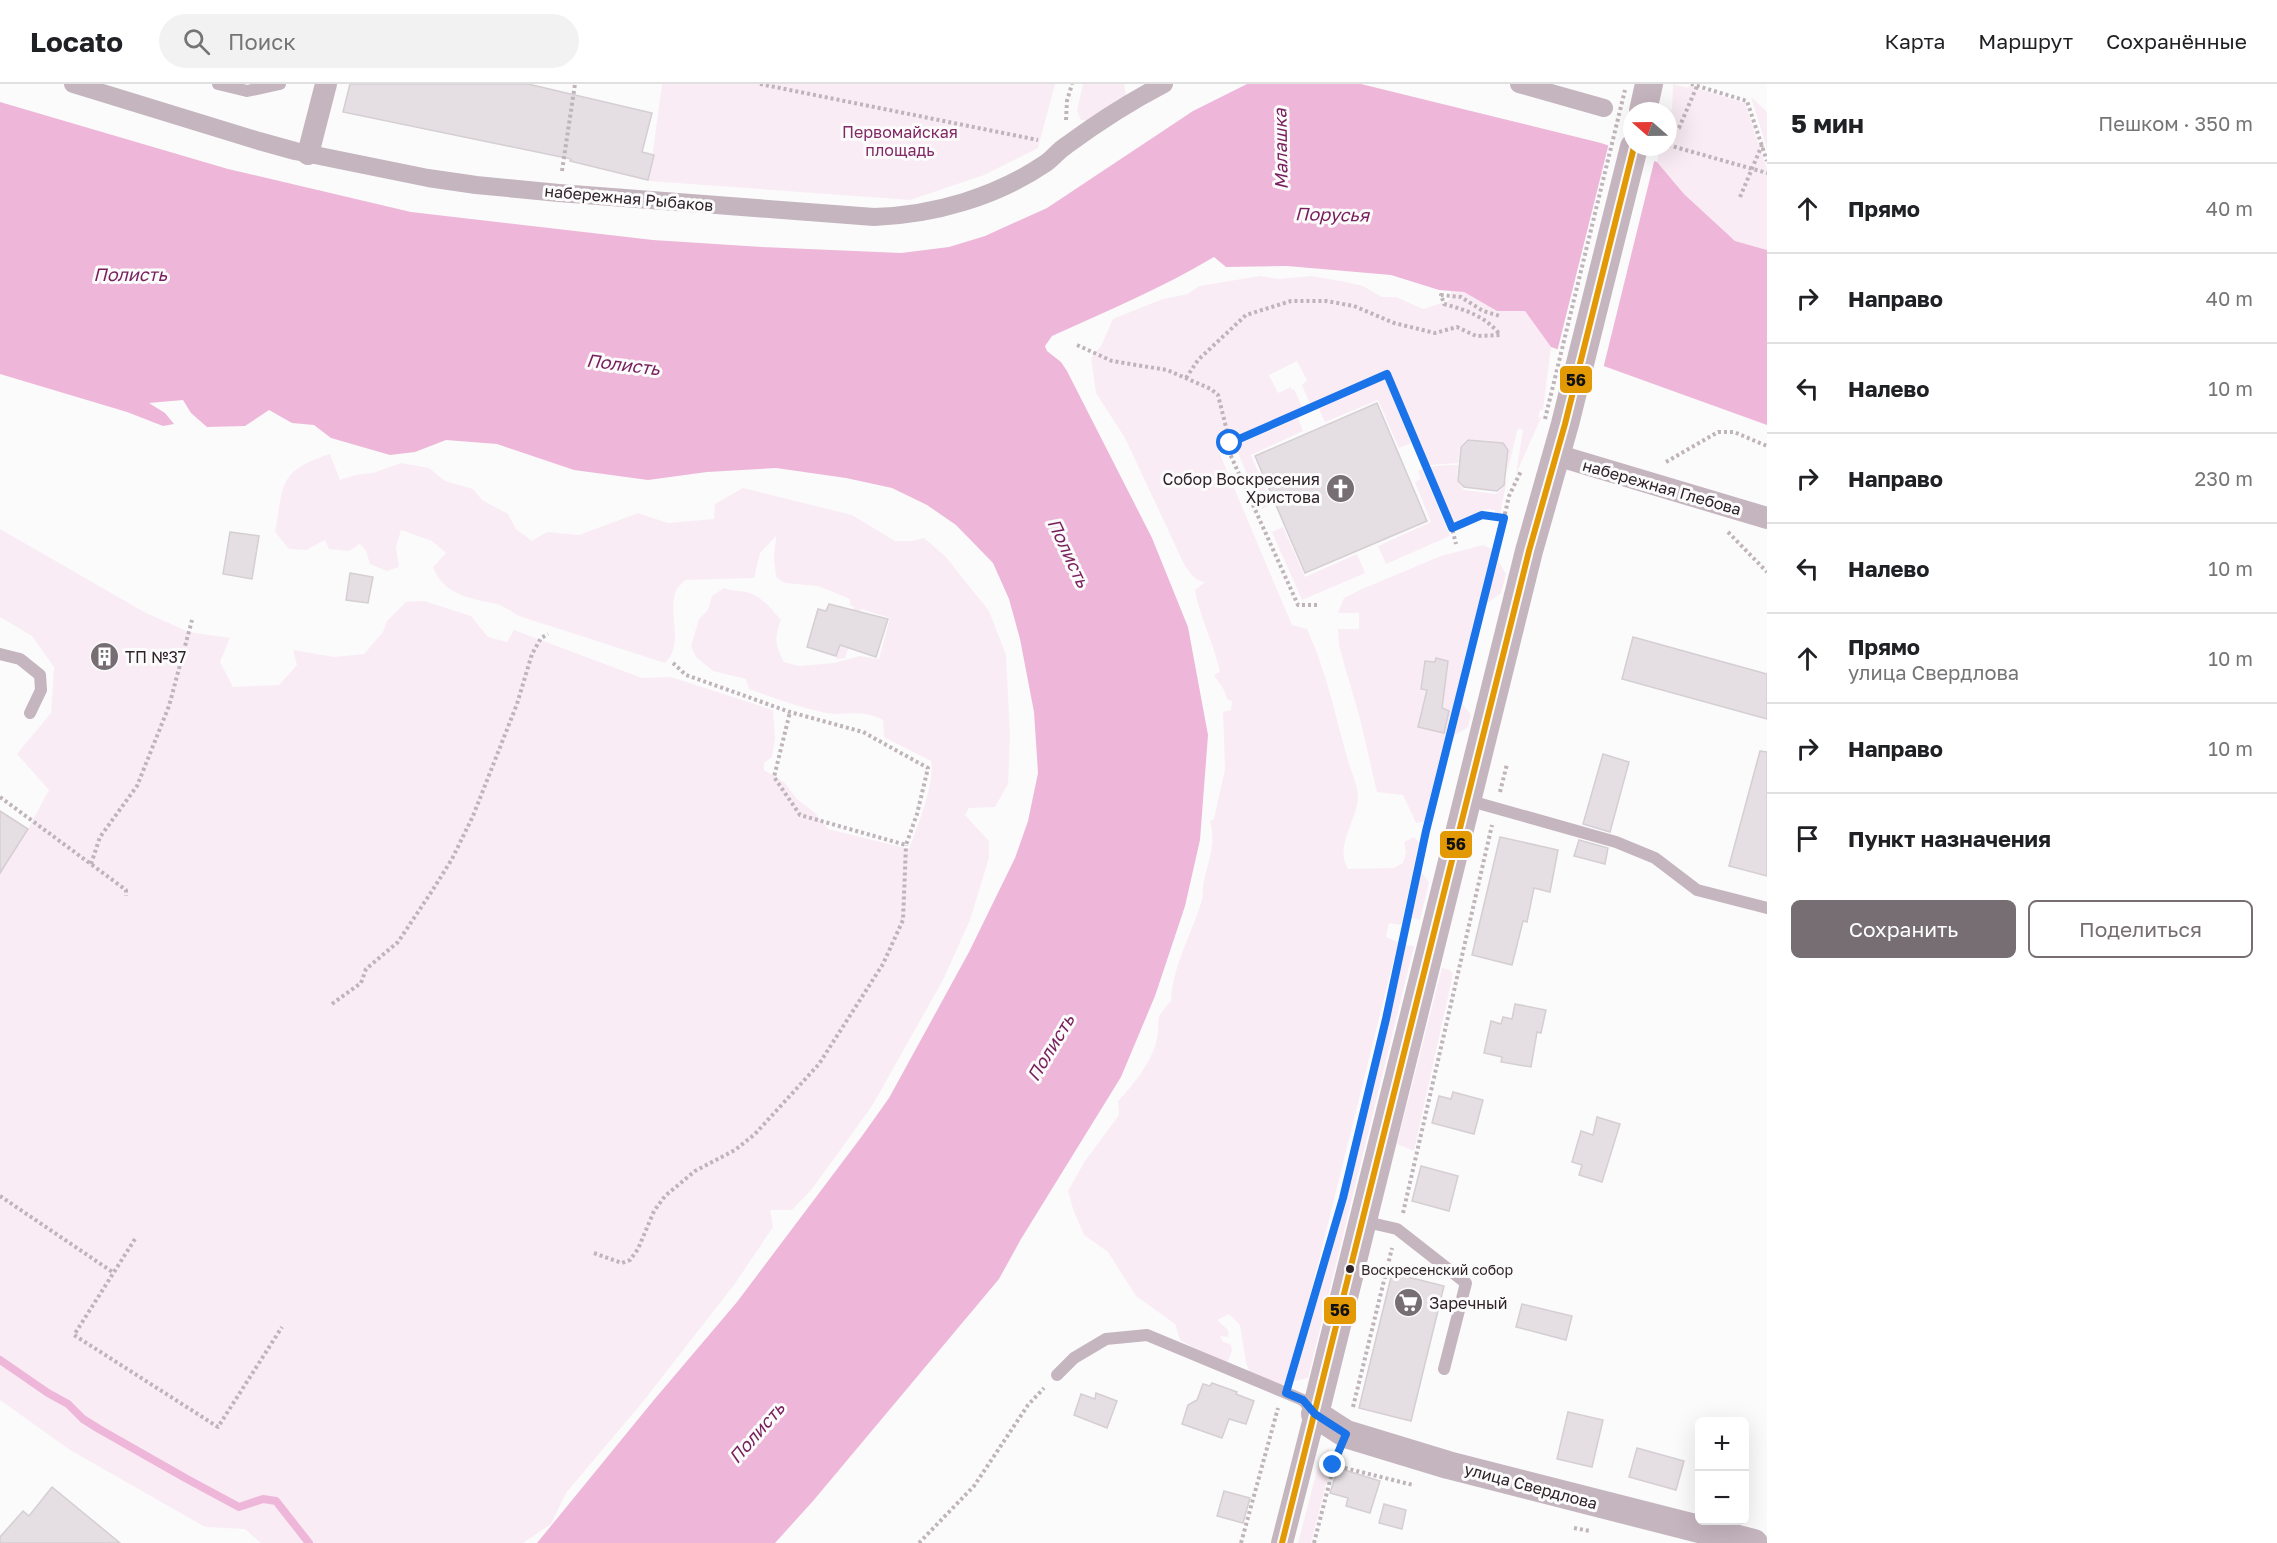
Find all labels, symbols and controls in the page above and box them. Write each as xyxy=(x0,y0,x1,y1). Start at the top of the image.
search box xyxy=(159,14,579,68)
text: Locato xyxy=(30,25,123,58)
icon: search xyxy=(180,25,213,58)
text: Поиск xyxy=(228,28,296,55)
text: Карта xyxy=(1884,28,1945,54)
text: Маршрут xyxy=(1978,28,2073,54)
text: Сохранённые xyxy=(2106,28,2247,54)
north arrow xyxy=(1623,102,1677,156)
water label: Малашка xyxy=(1268,107,1292,190)
text: 5 мин xyxy=(1791,108,1864,139)
text: Пешком · 350 m xyxy=(2098,111,2253,135)
park label: Первомайская площадь xyxy=(842,122,958,160)
street label: набережная Рыбаков xyxy=(544,181,714,215)
icon: ahead xyxy=(1791,192,1824,225)
text: Прямо xyxy=(1848,195,1920,222)
text: 40 m xyxy=(2206,196,2253,220)
water label: Порусья xyxy=(1295,202,1371,226)
water label: Полисть xyxy=(93,263,167,285)
icon: right xyxy=(1791,282,1824,315)
text: Направо xyxy=(1848,285,1943,312)
text: 40 m xyxy=(2206,286,2253,310)
water label: Полисть xyxy=(585,349,662,379)
line badge: 56 xyxy=(1559,365,1593,394)
text: 56 xyxy=(1566,370,1586,390)
icon: left xyxy=(1791,372,1824,405)
text: Налево xyxy=(1848,375,1930,402)
text: 10 m xyxy=(2208,376,2253,400)
route start xyxy=(1216,429,1242,455)
street label: набережная Глебова xyxy=(1580,455,1744,519)
icon: right xyxy=(1791,462,1824,495)
text: Направо xyxy=(1848,465,1943,492)
text: 230 m xyxy=(2195,466,2253,490)
place label: Собор Воскресения Христова xyxy=(1163,469,1320,507)
church icon: Собор Воскресения Христова xyxy=(1325,472,1357,504)
water label: Полисть xyxy=(1043,515,1095,591)
icon: left xyxy=(1791,552,1824,585)
text: Налево xyxy=(1848,555,1930,582)
text: 10 m xyxy=(2208,556,2253,580)
text: Прямо xyxy=(1848,633,1920,660)
building icon: ТП №37 xyxy=(88,641,120,673)
icon: ahead xyxy=(1791,642,1824,675)
text: 10 m xyxy=(2208,646,2253,670)
place label: ТП №37 xyxy=(125,647,186,667)
text: улица Свердлова xyxy=(1848,660,2019,684)
icon: right xyxy=(1791,732,1824,765)
text: Направо xyxy=(1848,735,1943,762)
text: 10 m xyxy=(2208,736,2253,760)
icon: arrive xyxy=(1791,822,1824,855)
text: Пункт назначения xyxy=(1848,825,2051,852)
line badge: 56 xyxy=(1439,830,1473,859)
text: 56 xyxy=(1446,834,1466,854)
button: Сохранить xyxy=(1791,900,2016,958)
button: Поделиться xyxy=(2028,900,2253,958)
water label: Полисть xyxy=(1022,1010,1079,1085)
place label: Воскресенский собор xyxy=(1361,1261,1513,1278)
marker: Воскресенский собор xyxy=(1344,1263,1356,1275)
supermarket icon: Заречный xyxy=(1392,1287,1424,1319)
place label: Заречный xyxy=(1429,1293,1507,1313)
line badge: 56 xyxy=(1323,1296,1357,1325)
text: 56 xyxy=(1330,1300,1350,1320)
water label: Полисть xyxy=(724,1397,789,1467)
map controls xyxy=(1695,1417,1749,1525)
button: + xyxy=(1695,1417,1749,1471)
route end xyxy=(1319,1451,1345,1477)
street label: улица Свердлова xyxy=(1462,1459,1600,1513)
button: − xyxy=(1695,1471,1749,1525)

